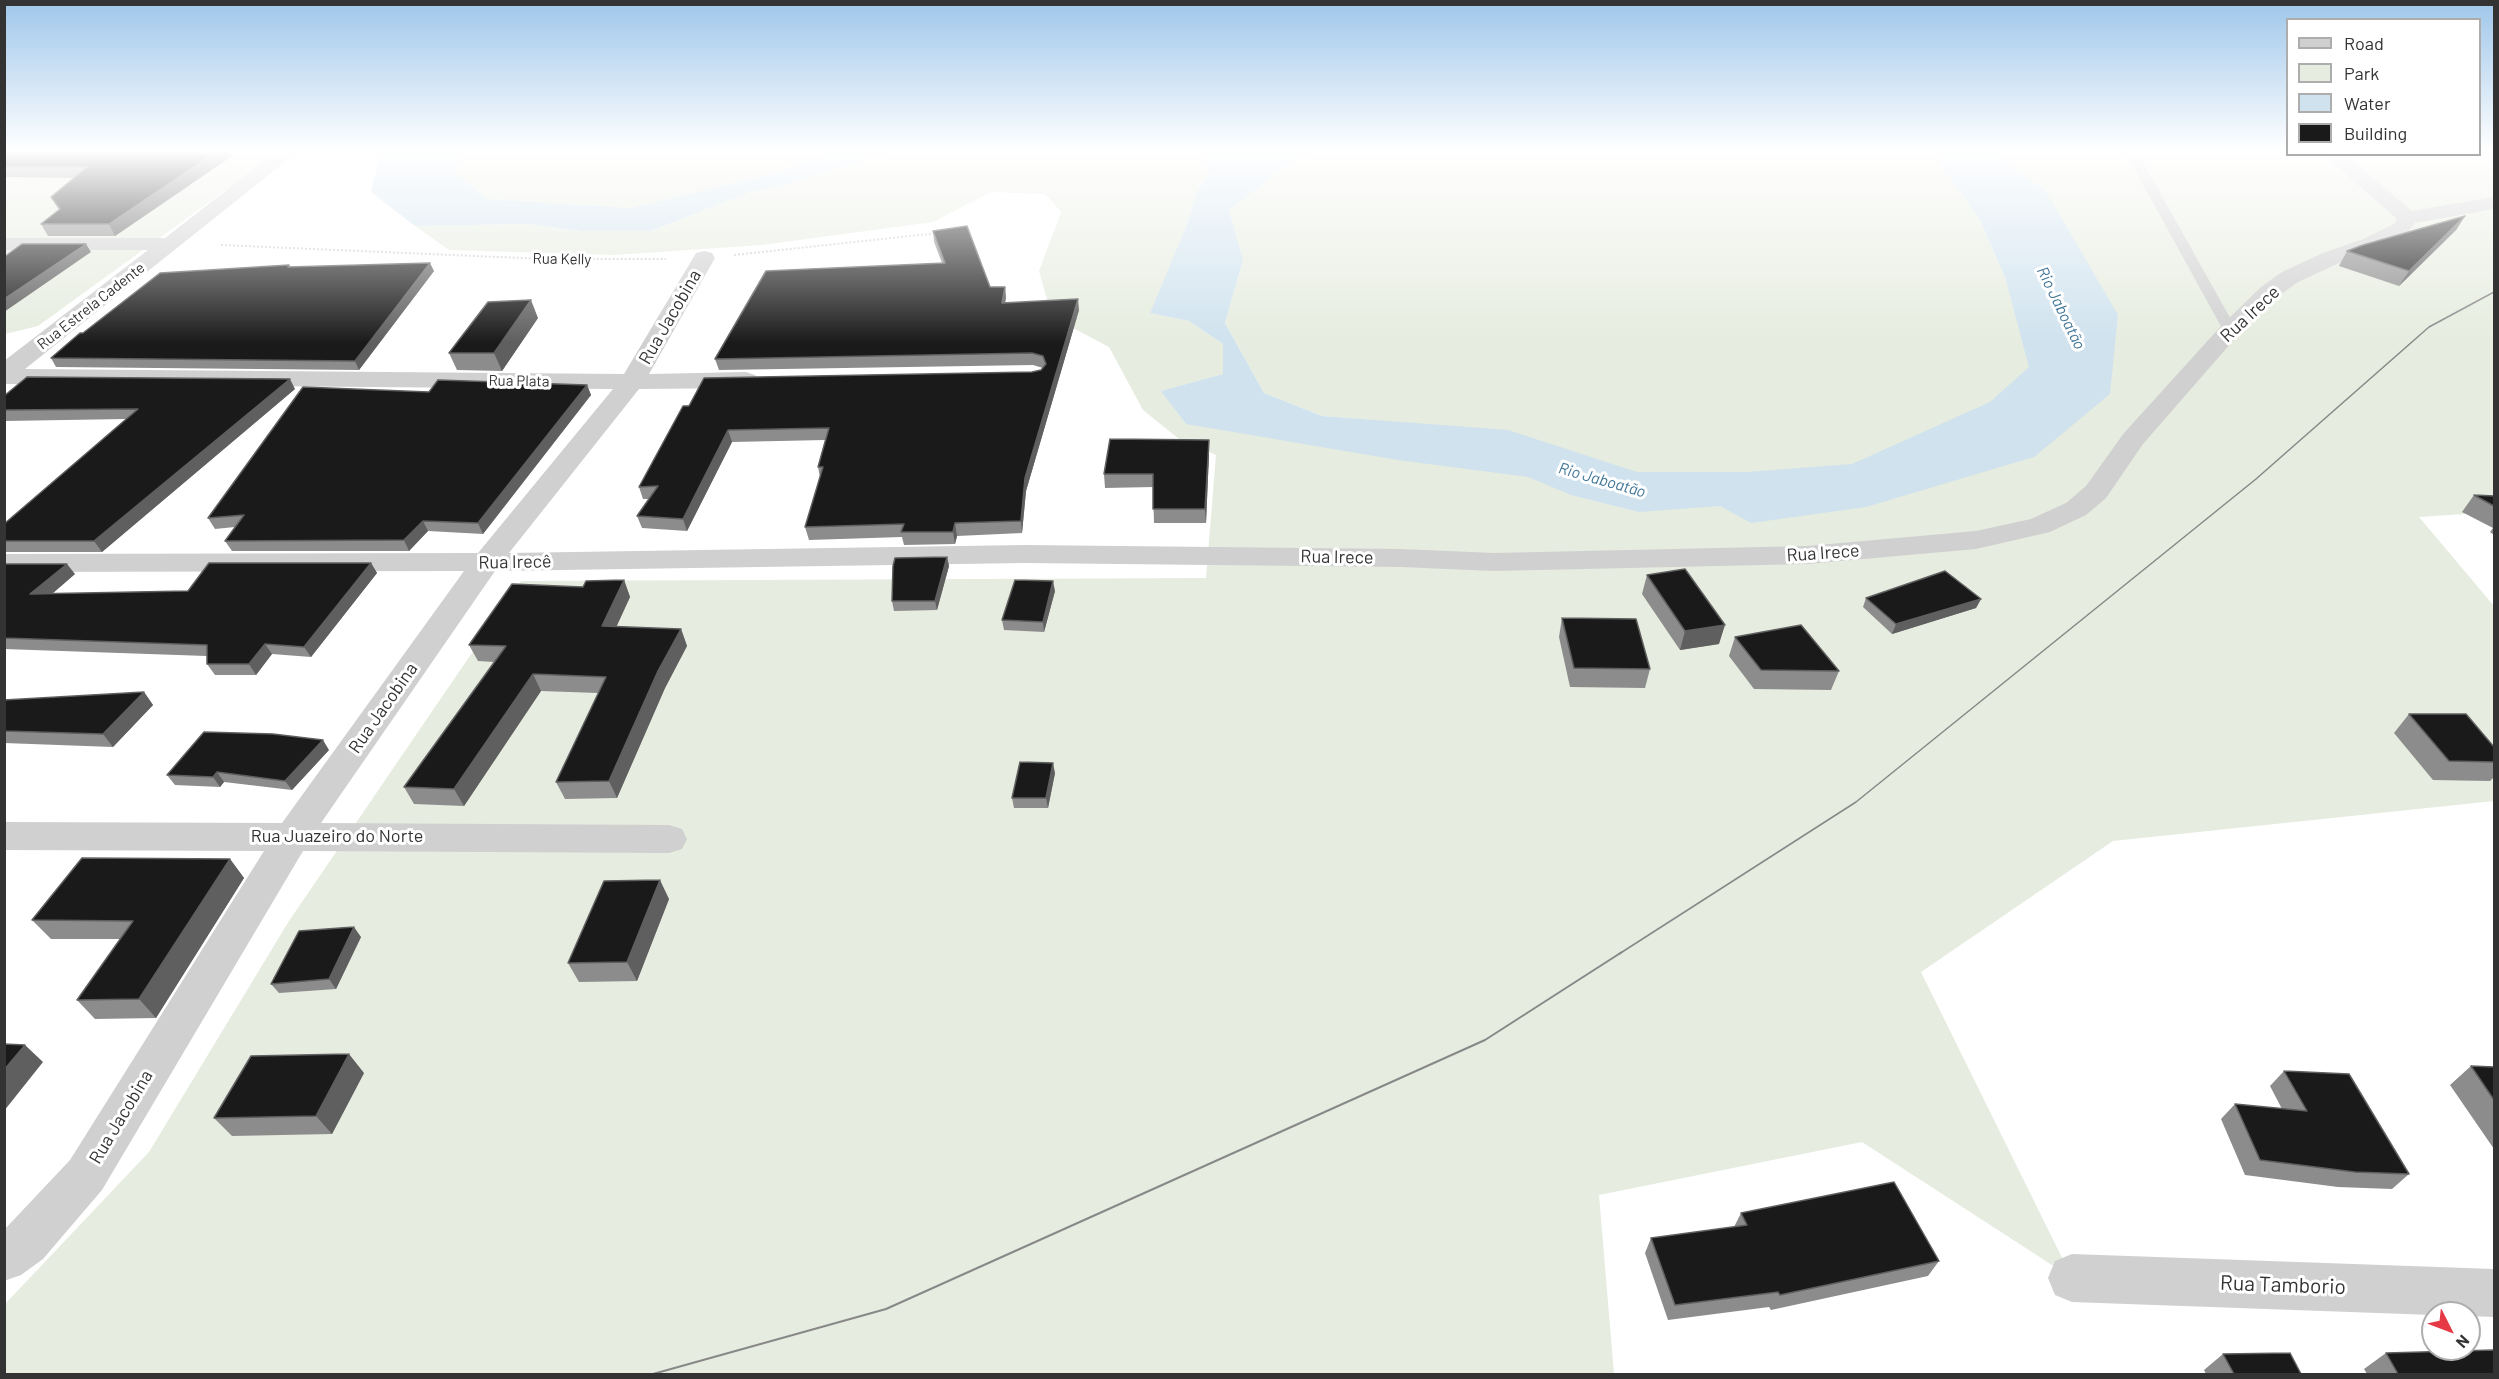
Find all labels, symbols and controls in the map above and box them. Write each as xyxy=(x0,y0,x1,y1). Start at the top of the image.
legend xyxy=(2286,18,2481,156)
text: Road xyxy=(2344,32,2384,54)
text: Park xyxy=(2344,62,2379,84)
text: Water xyxy=(2344,92,2391,114)
text: Building xyxy=(2344,122,2407,144)
street label: Rua Kelly xyxy=(533,249,591,269)
street label: Rua Estrela Cadente xyxy=(34,258,148,354)
water label: Rio Jaboatão xyxy=(2033,263,2089,353)
street label: Rua Jacobina xyxy=(634,266,706,368)
street label: Rua Irece xyxy=(2216,281,2284,347)
street label: Rua Plata xyxy=(488,371,550,391)
water label: Rio Jaboatão xyxy=(1556,458,1648,502)
street label: Rua Irece xyxy=(1786,540,1860,566)
street label: Rua Irece xyxy=(1300,546,1374,568)
street label: Rua Irecê xyxy=(478,551,552,573)
street label: Rua Jacobina xyxy=(344,659,422,757)
street label: Rua Juazeiro do Norte xyxy=(251,825,423,847)
street label: Rua Jacobina xyxy=(85,1066,157,1168)
street label: Rua Tamborio xyxy=(2220,1270,2346,1300)
north arrow xyxy=(2421,1301,2481,1361)
text: N xyxy=(2453,1332,2474,1352)

